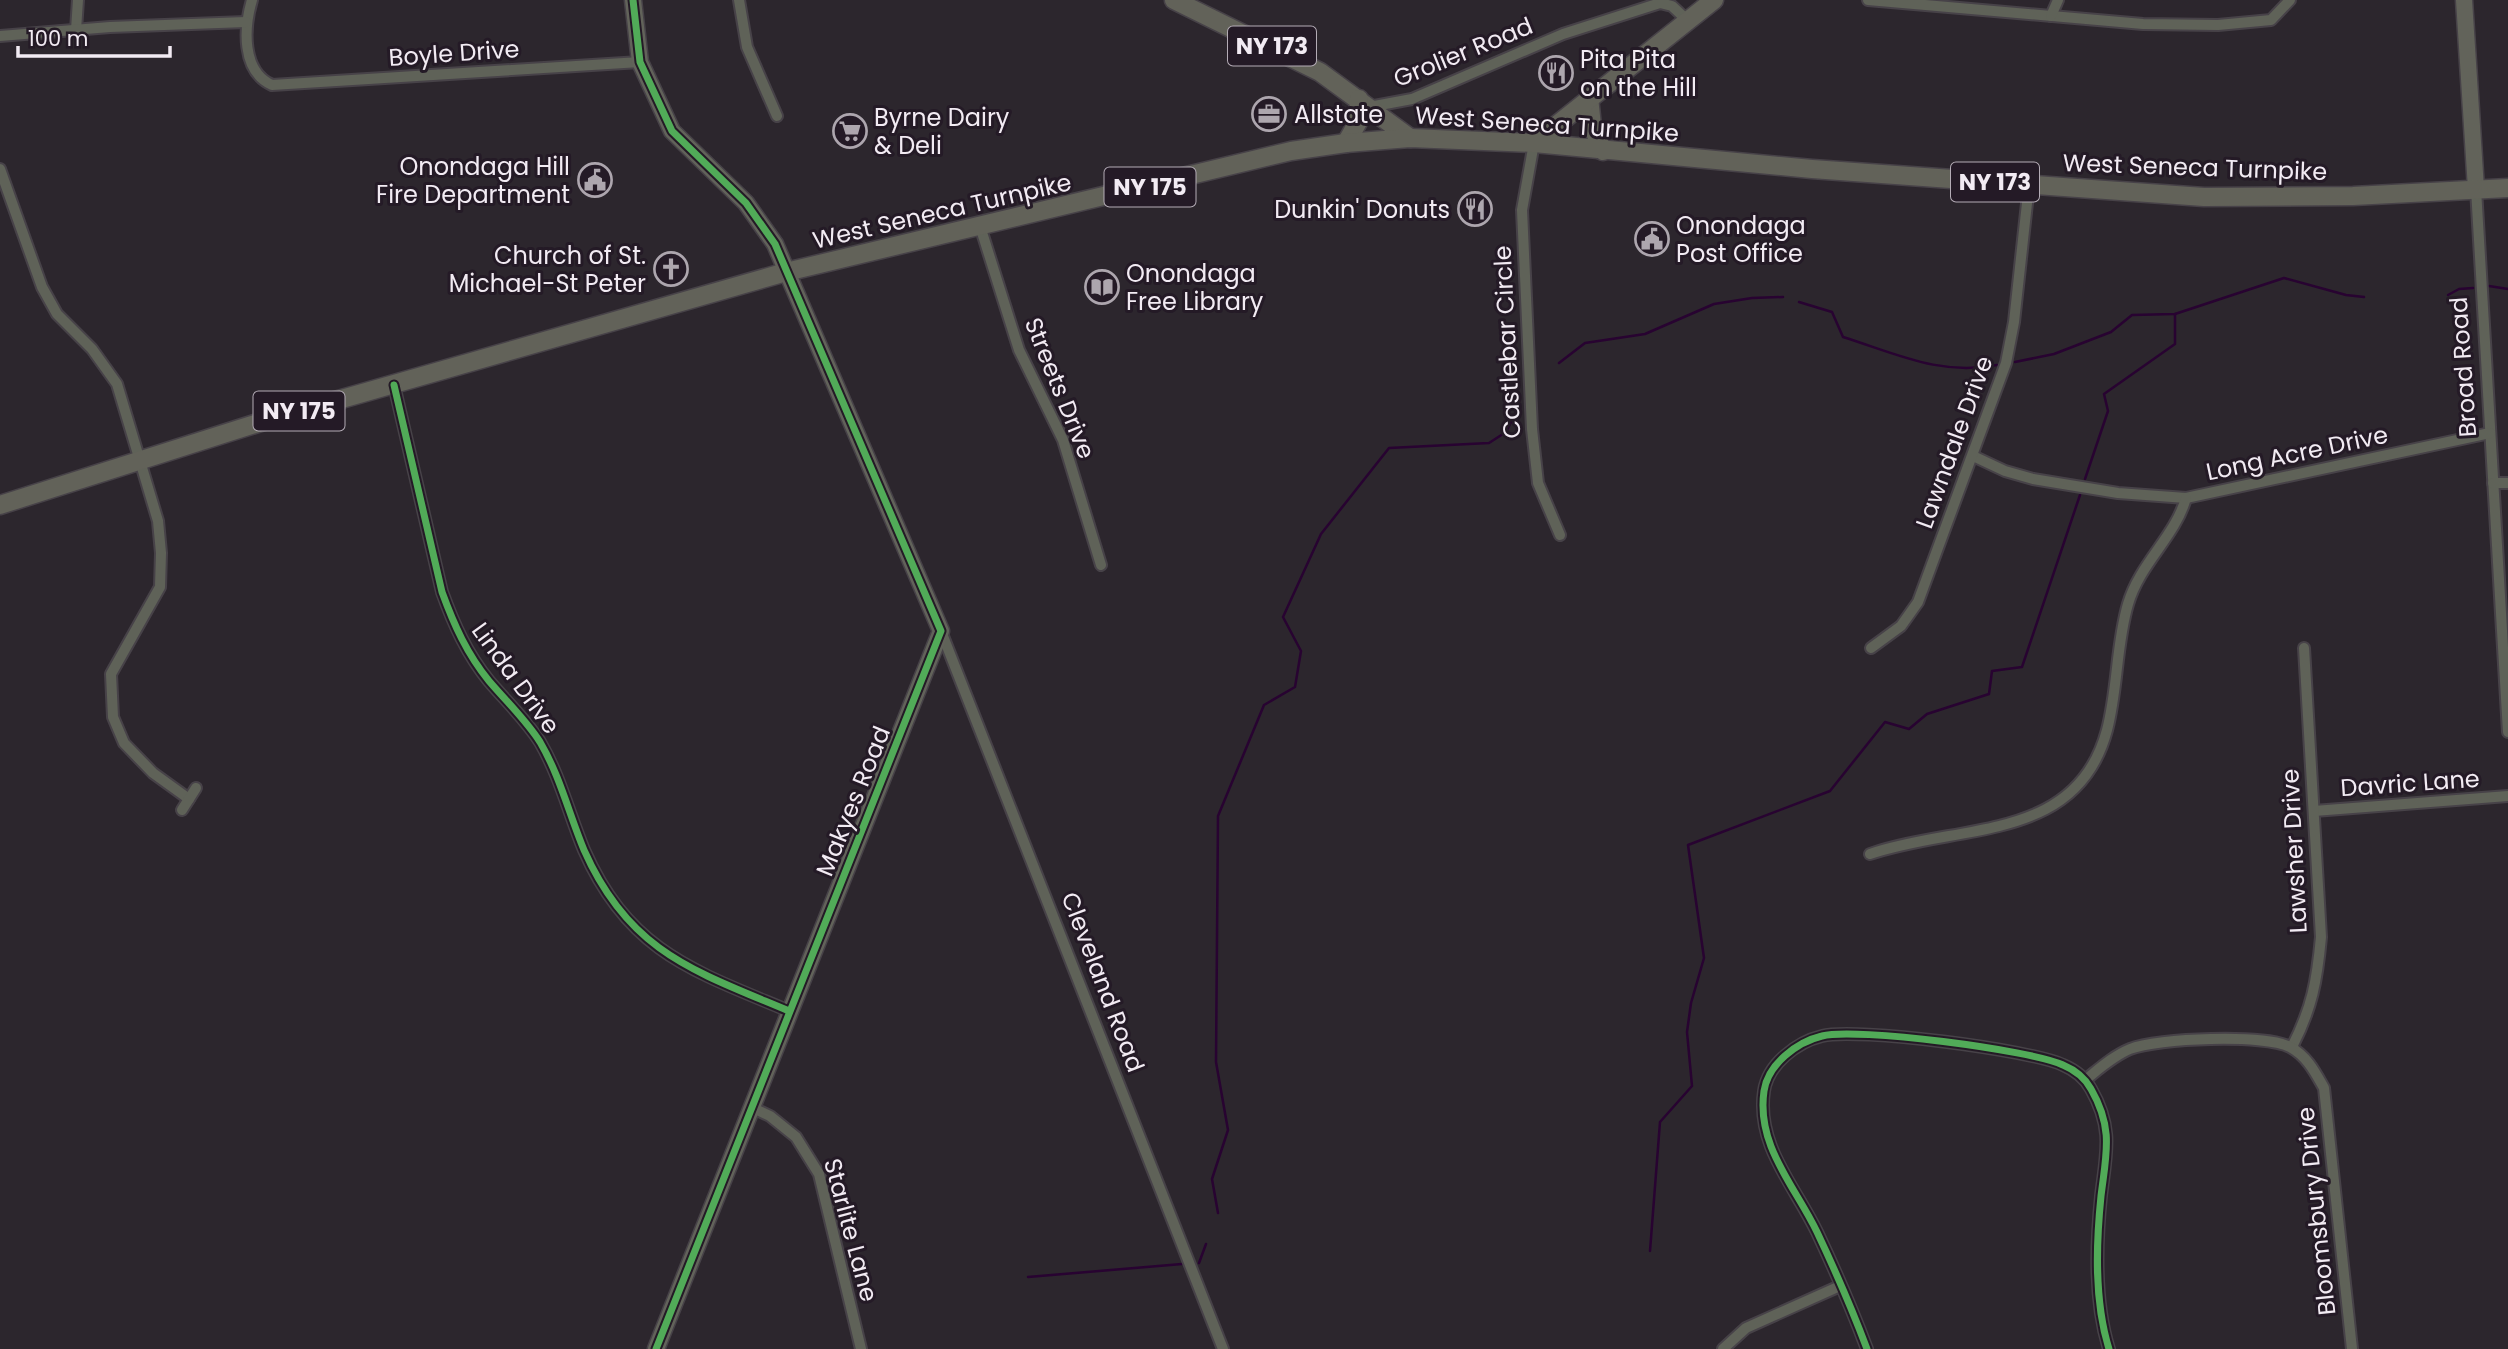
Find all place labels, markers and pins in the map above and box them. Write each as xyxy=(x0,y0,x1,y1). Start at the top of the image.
place label: Pita Pita on the Hill xyxy=(1580,43,1697,104)
restaurant icon: Pita Pita on the Hill xyxy=(1537,54,1575,92)
office icon: Allstate xyxy=(1250,95,1288,133)
place label: Allstate xyxy=(1294,98,1383,131)
place label: Byrne Dairy & Deli xyxy=(874,101,1010,162)
supermarket icon: Byrne Dairy & Deli xyxy=(831,112,869,150)
place label: Onondaga Hill Fire Department xyxy=(376,150,570,211)
public building icon: Onondaga Hill Fire Department xyxy=(576,161,614,199)
restaurant icon: Dunkin' Donuts xyxy=(1456,190,1494,228)
place label: Dunkin' Donuts xyxy=(1274,193,1450,226)
place label: Onondaga Post Office xyxy=(1676,209,1806,270)
public building icon: Onondaga Post Office xyxy=(1633,220,1671,258)
place label: Church of St. Michael-St Peter xyxy=(449,239,646,300)
church icon: Church of St. Michael-St Peter xyxy=(652,250,690,288)
place label: Onondaga Free Library xyxy=(1126,257,1264,318)
library icon: Onondaga Free Library xyxy=(1083,268,1121,306)

